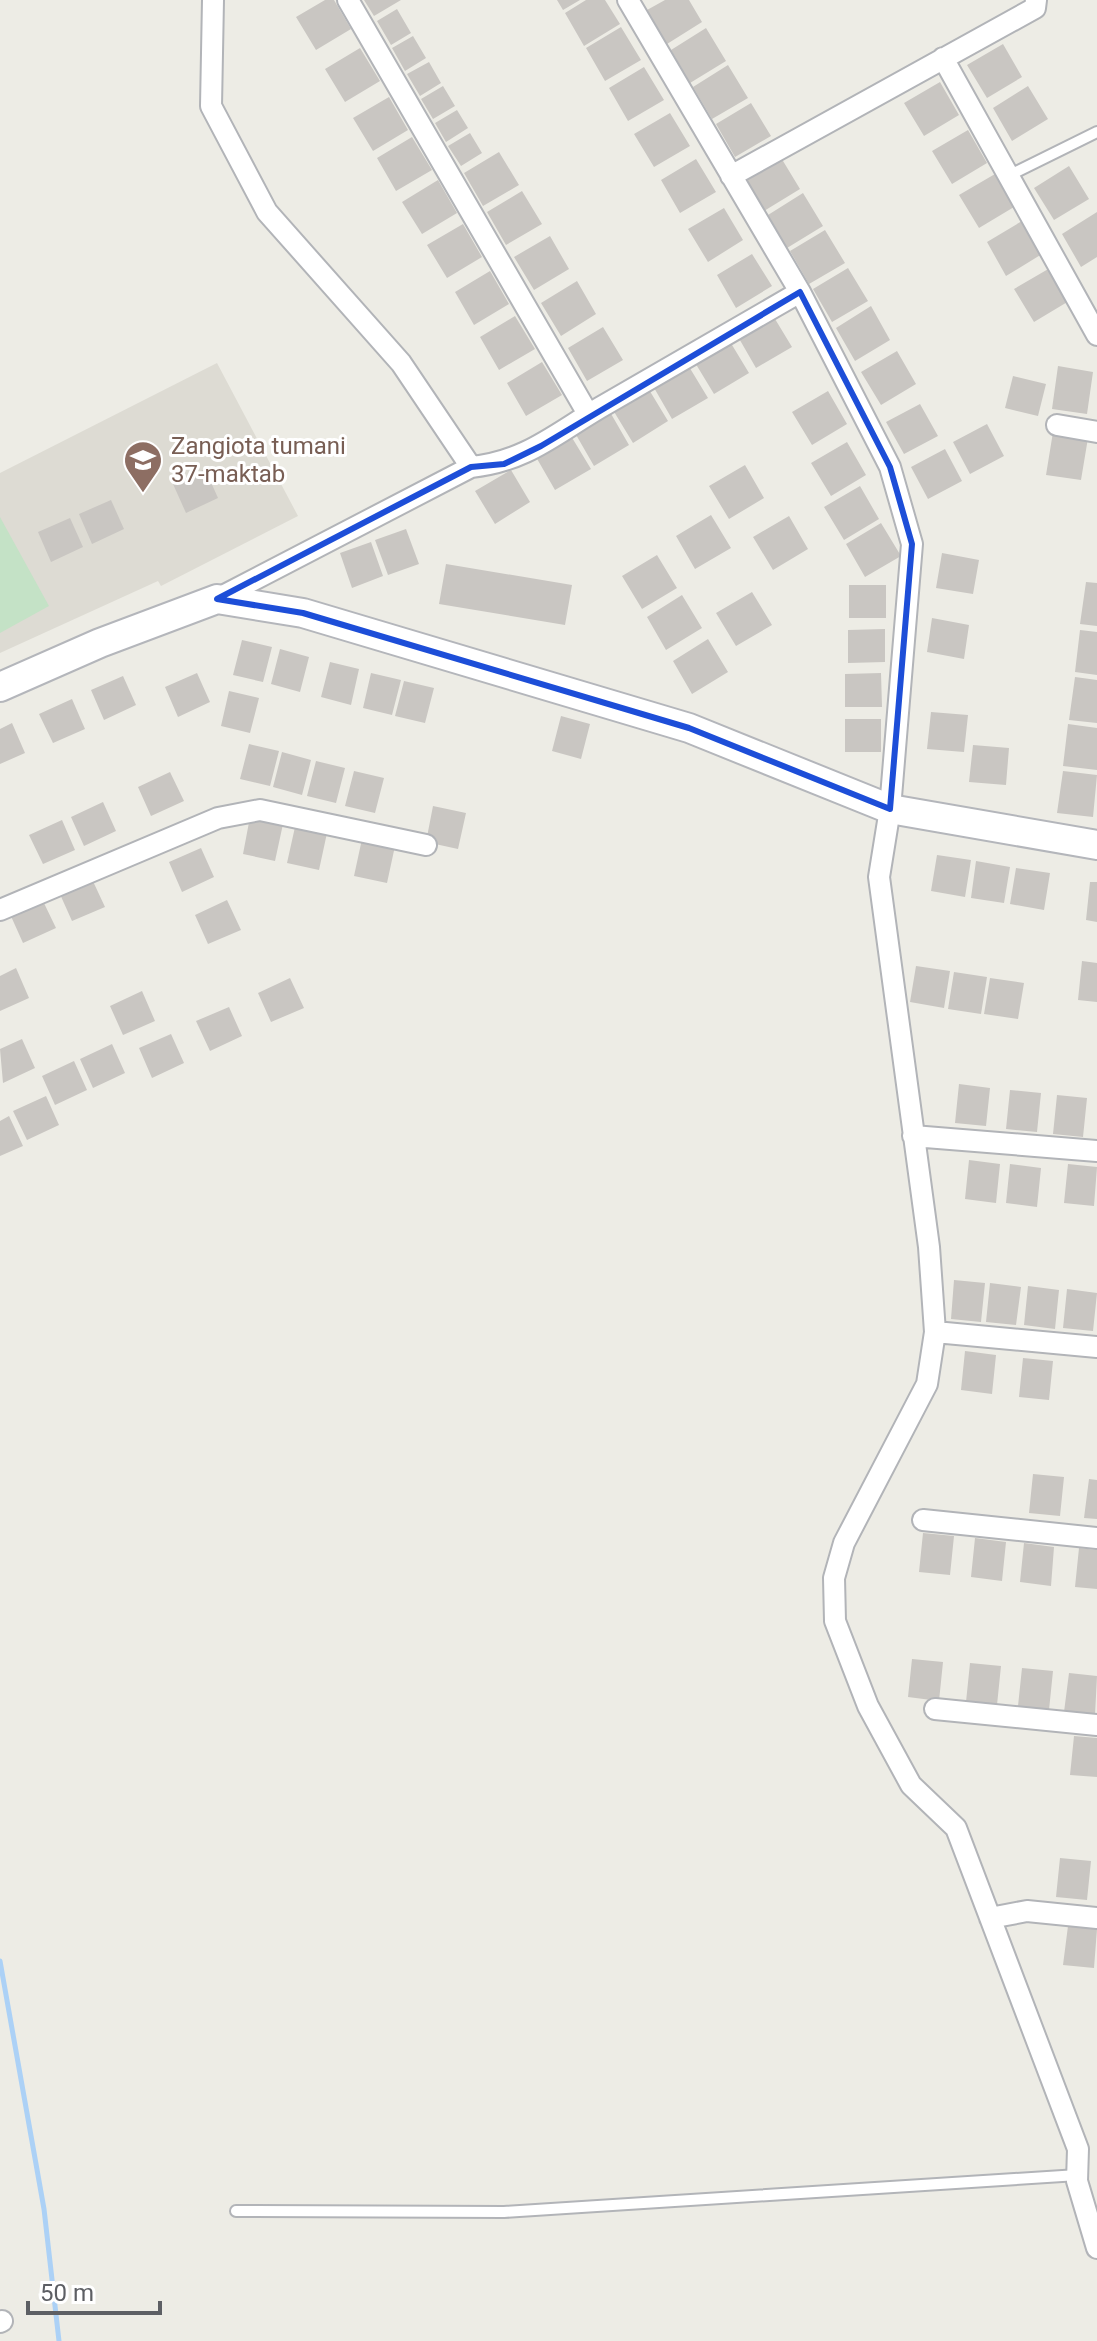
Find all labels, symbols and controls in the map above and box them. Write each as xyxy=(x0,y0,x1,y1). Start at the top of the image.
place label: Zangiota tumani 37-maktab xyxy=(171,432,346,488)
school or university icon: Zangiota tumani 37-maktab xyxy=(122,439,164,494)
scale bar xyxy=(28,2265,160,2315)
text: 50 m xyxy=(40,2279,94,2307)

